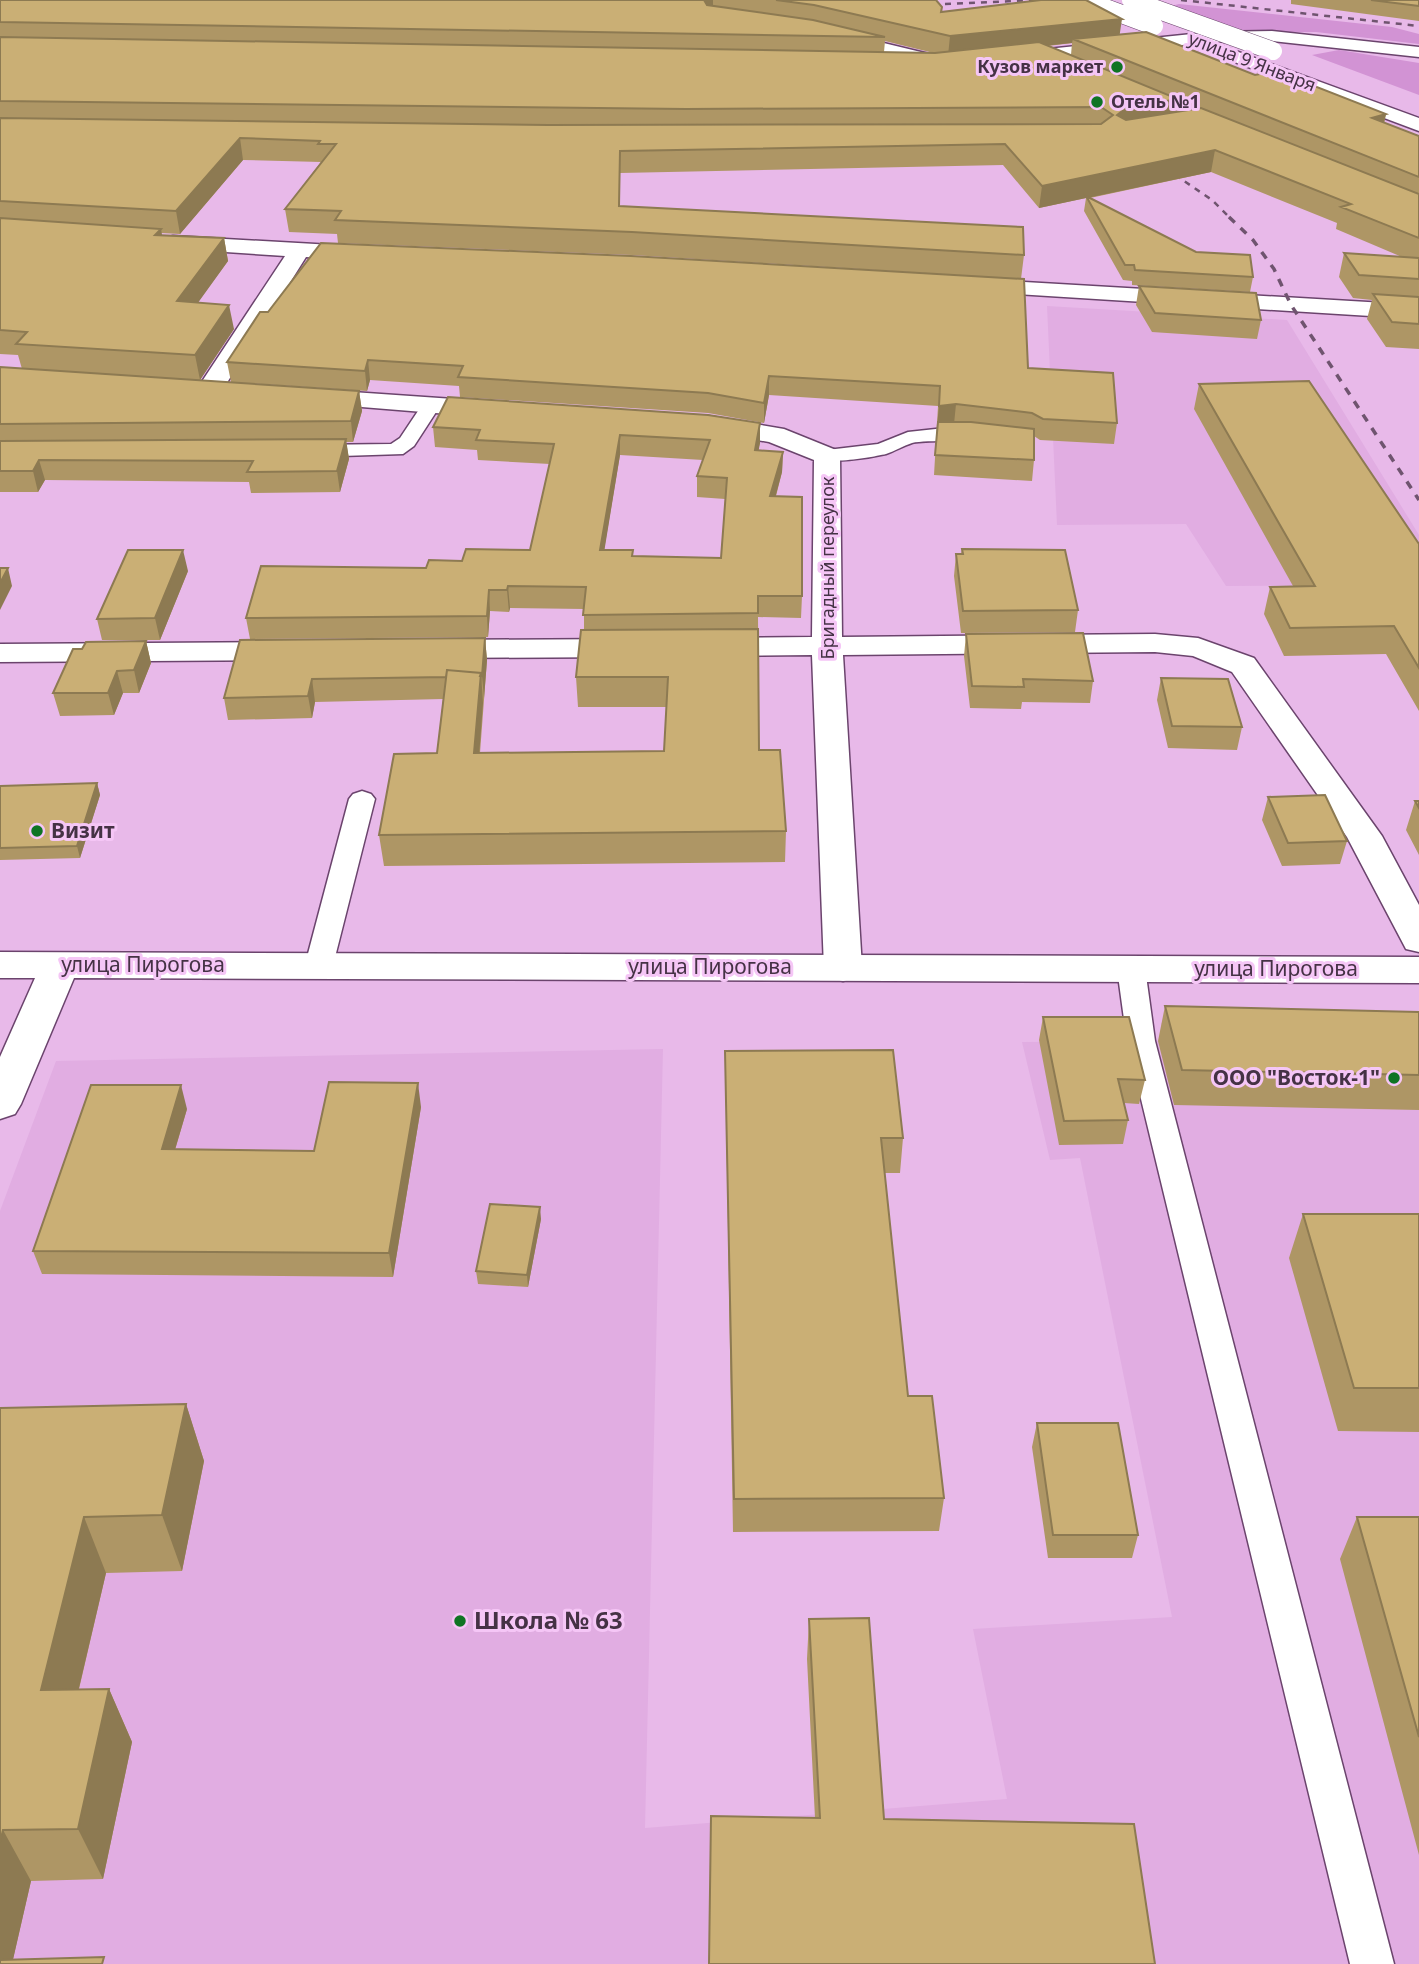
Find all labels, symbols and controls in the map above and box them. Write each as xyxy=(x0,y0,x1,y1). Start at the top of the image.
street label: улица 9 Января xyxy=(1185,26,1319,96)
place label: Кузов маркет xyxy=(977,54,1103,78)
marker: Кузов маркет xyxy=(1109,59,1125,75)
place label: Отель №1 xyxy=(1111,89,1200,113)
marker: Отель №1 xyxy=(1089,94,1105,110)
street label: Бригадный переулок xyxy=(815,476,839,659)
place label: Визит xyxy=(51,816,115,844)
marker: Визит xyxy=(29,823,45,839)
street label: улица Пирогова xyxy=(61,950,225,978)
street label: улица Пирогова xyxy=(628,952,792,980)
street label: улица Пирогова xyxy=(1194,954,1358,982)
place label: ООО "Восток-1" xyxy=(1213,1063,1380,1091)
marker: ООО "Восток-1" xyxy=(1386,1070,1402,1086)
place label: Школа № 63 xyxy=(474,1603,623,1636)
marker: Школа № 63 xyxy=(452,1613,468,1629)

